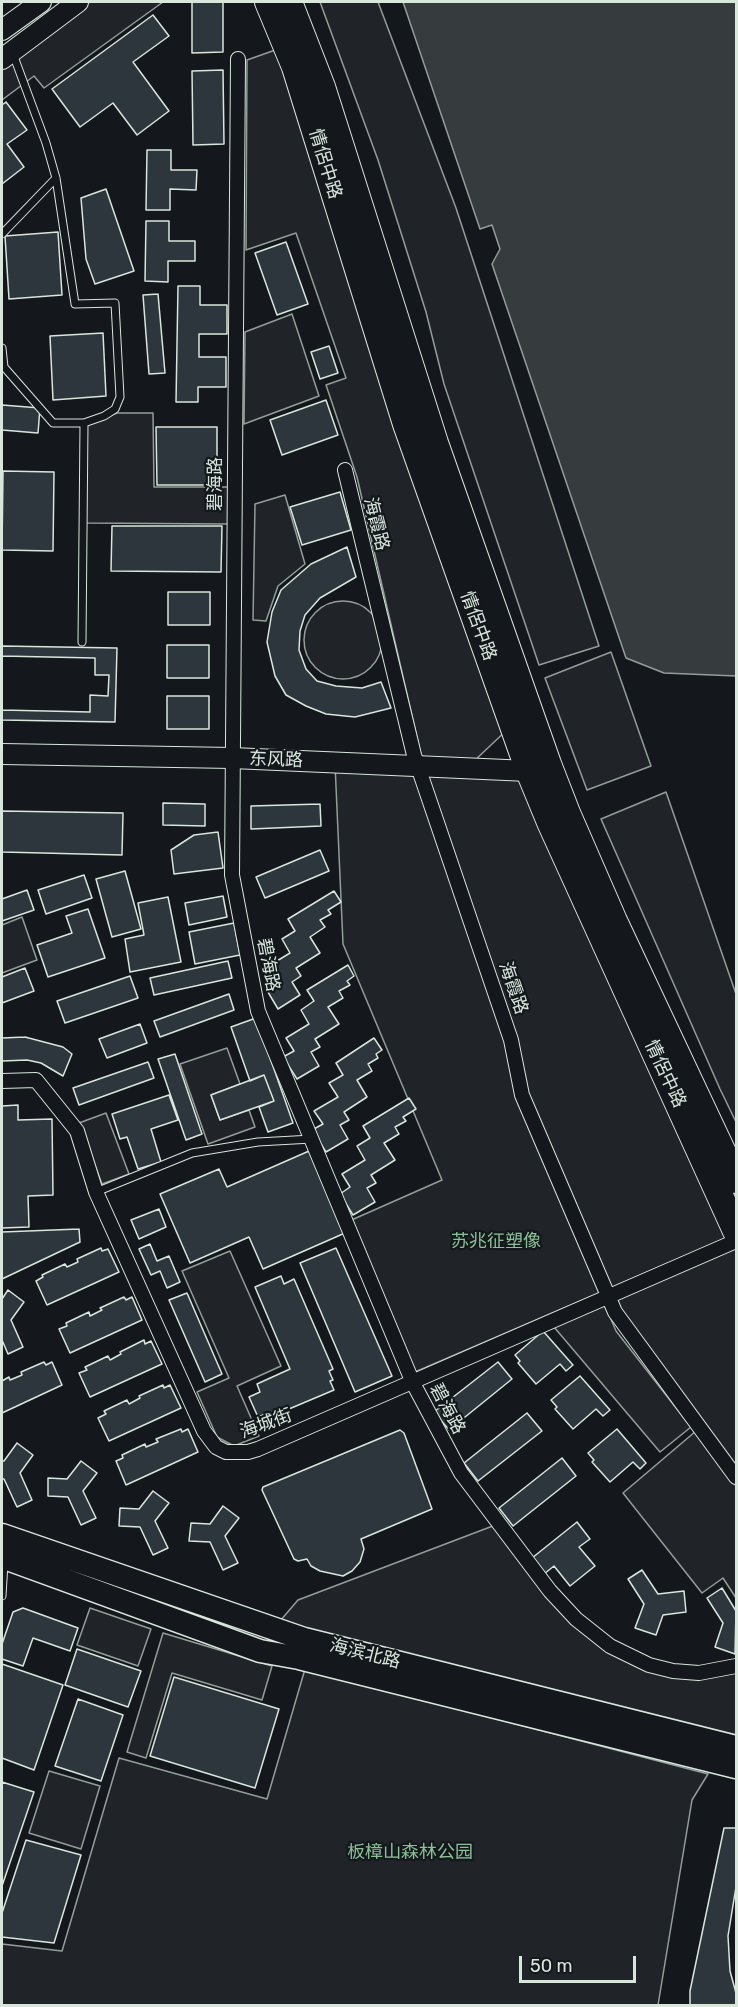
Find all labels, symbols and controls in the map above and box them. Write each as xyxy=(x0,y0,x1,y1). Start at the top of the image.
street label: 情侶中路 xyxy=(304,126,346,202)
street label: 碧海路 xyxy=(205,457,227,511)
street label: 海霞路 xyxy=(359,495,393,553)
street label: 情侶中路 xyxy=(456,588,500,664)
street label: 东风路 xyxy=(249,748,303,772)
street label: 碧海路 xyxy=(252,936,284,994)
street label: 海霞路 xyxy=(494,959,532,1017)
street label: 情侶中路 xyxy=(640,1037,690,1111)
park label: 苏兆征塑像 xyxy=(451,1231,541,1253)
street label: 碧海路 xyxy=(425,1380,469,1438)
street label: 海城街 xyxy=(237,1405,295,1443)
street label: 海滨北路 xyxy=(327,1635,403,1673)
park label: 板樟山森林公园 xyxy=(347,1842,473,1864)
scale bar xyxy=(522,1944,639,1982)
text: 50 m xyxy=(530,1955,573,1977)

